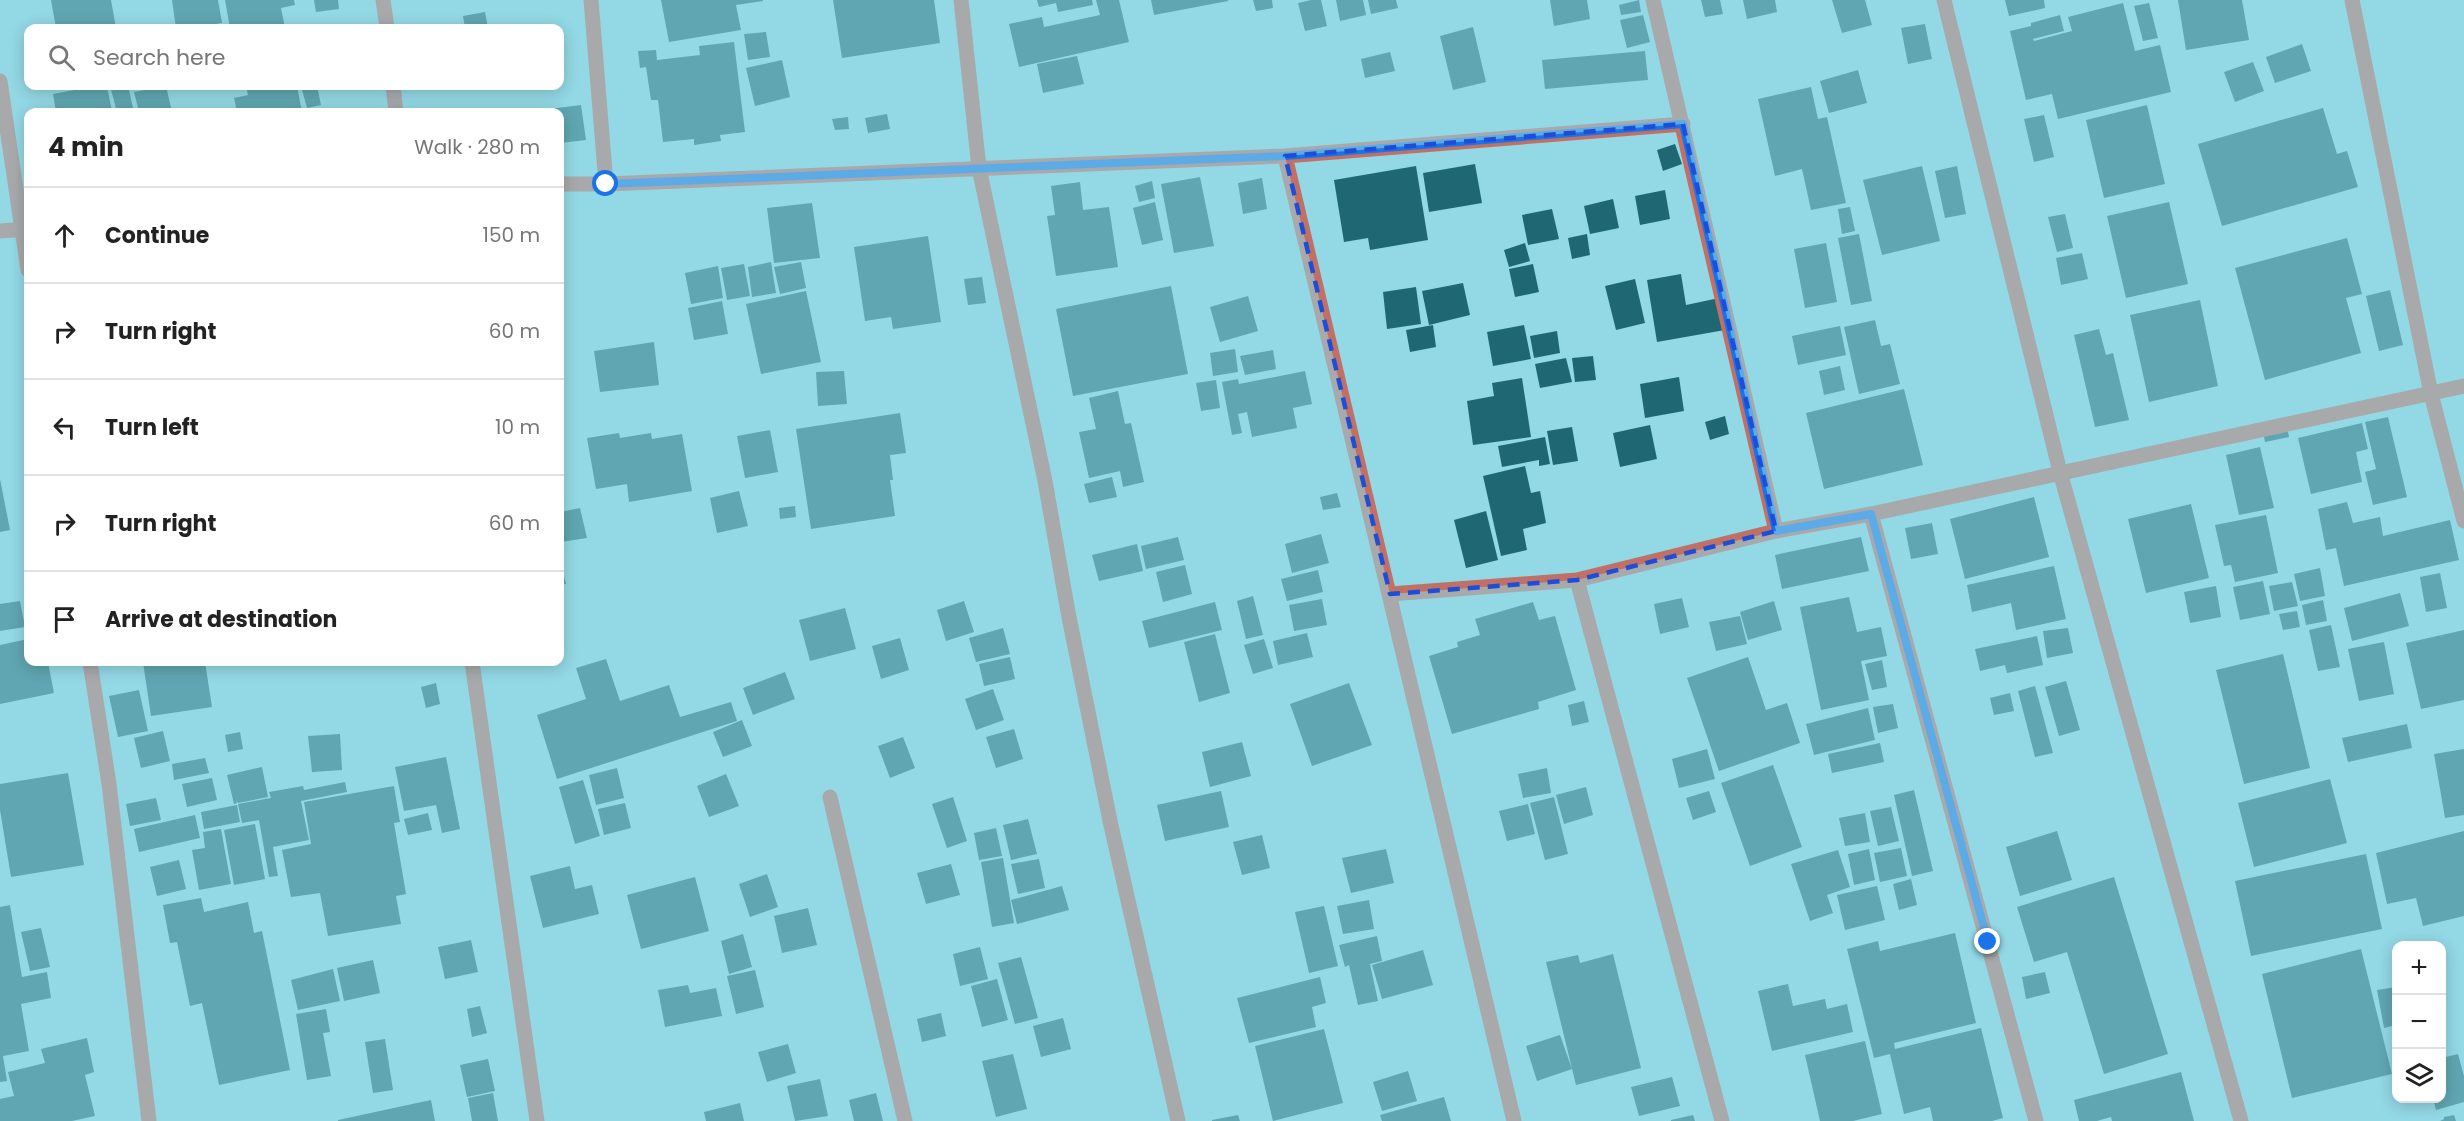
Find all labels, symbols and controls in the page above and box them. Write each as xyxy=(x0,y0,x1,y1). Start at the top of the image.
search box xyxy=(24,24,564,90)
icon: search xyxy=(45,41,78,74)
text: Search here xyxy=(93,42,226,73)
text: 4 min xyxy=(48,129,124,165)
text: Walk · 280 m xyxy=(414,133,540,161)
route start xyxy=(592,170,618,196)
icon: ahead xyxy=(48,219,81,252)
text: Continue xyxy=(105,220,209,251)
text: 150 m xyxy=(483,221,540,249)
icon: right xyxy=(48,315,81,348)
text: Turn right xyxy=(105,316,216,347)
text: 60 m xyxy=(489,317,540,345)
icon: left xyxy=(48,411,81,444)
text: Turn left xyxy=(105,412,199,443)
text: 10 m xyxy=(495,413,540,441)
icon: right xyxy=(48,507,81,540)
text: Turn right xyxy=(105,508,216,539)
text: 60 m xyxy=(489,509,540,537)
icon: arrive xyxy=(48,603,81,636)
text: Arrive at destination xyxy=(105,604,337,635)
route end xyxy=(1974,928,2000,954)
map controls xyxy=(2392,941,2446,1103)
button: + xyxy=(2392,941,2446,995)
button: − xyxy=(2392,995,2446,1049)
button: layers xyxy=(2392,1049,2446,1103)

